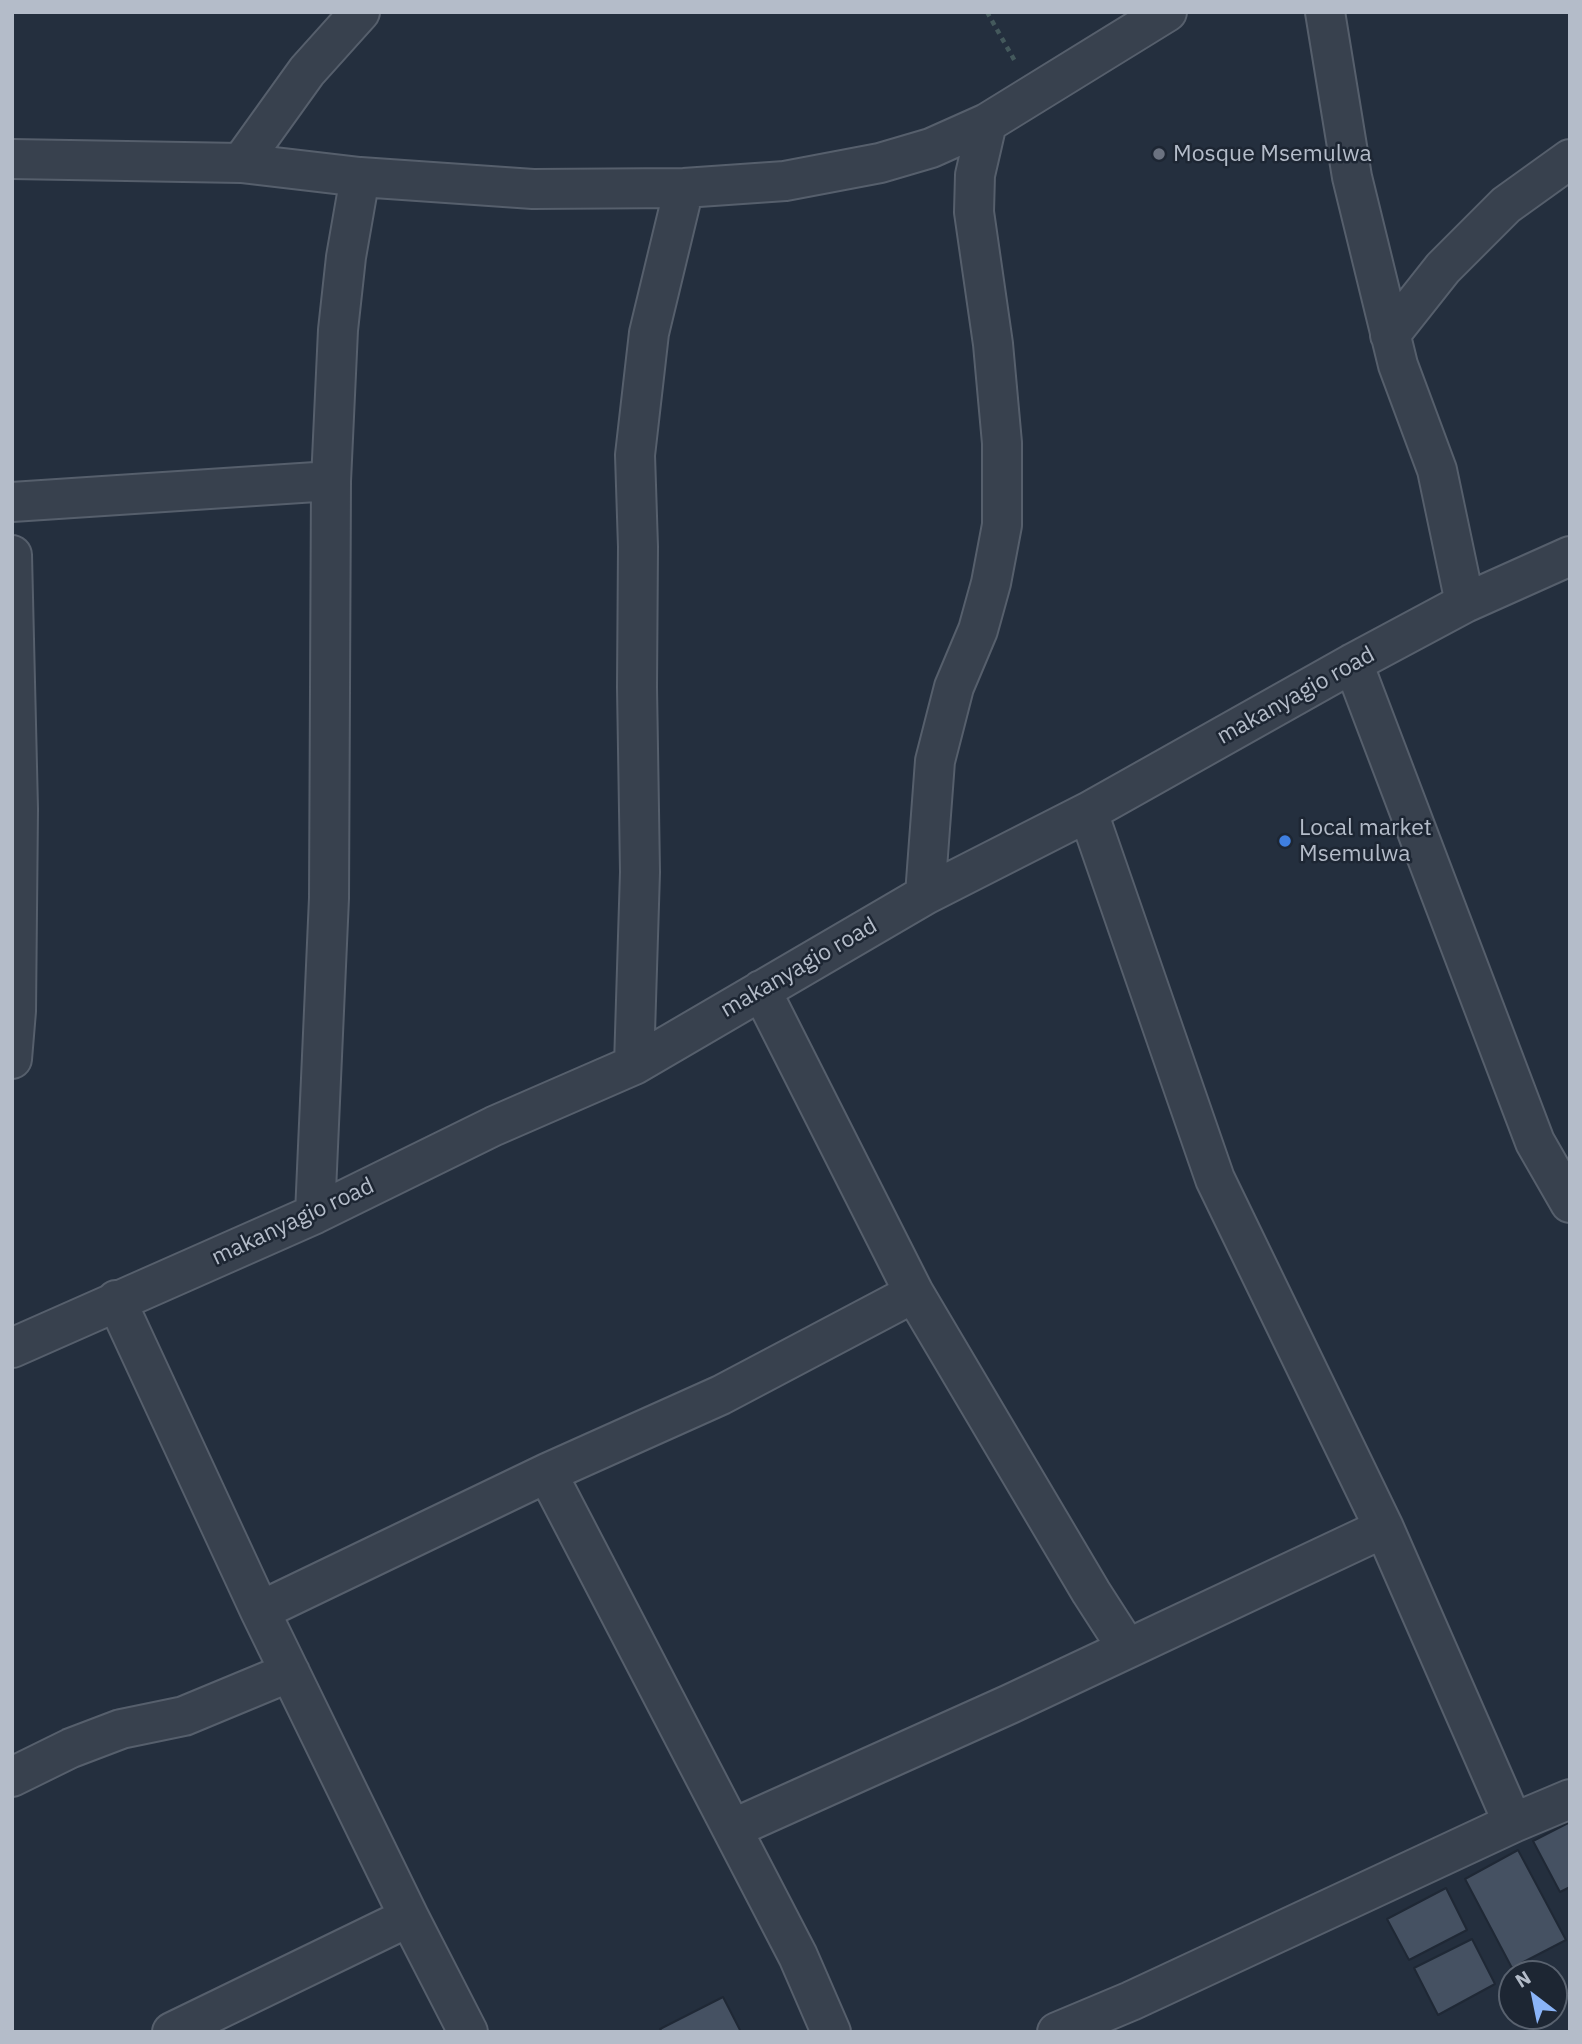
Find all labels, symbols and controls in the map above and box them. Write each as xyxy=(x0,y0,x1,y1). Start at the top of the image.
place label: Mosque Msemulwa xyxy=(1173,140,1372,168)
marker: Mosque Msemulwa xyxy=(1151,146,1167,162)
street label: makanyagio road xyxy=(1212,641,1380,751)
place label: Local market Msemulwa xyxy=(1299,814,1432,868)
marker: Local market Msemulwa xyxy=(1277,833,1293,849)
street label: makanyagio road xyxy=(716,912,882,1024)
street label: makanyagio road xyxy=(207,1172,379,1272)
north arrow xyxy=(1498,1960,1568,2030)
text: N xyxy=(1511,1965,1535,1993)

